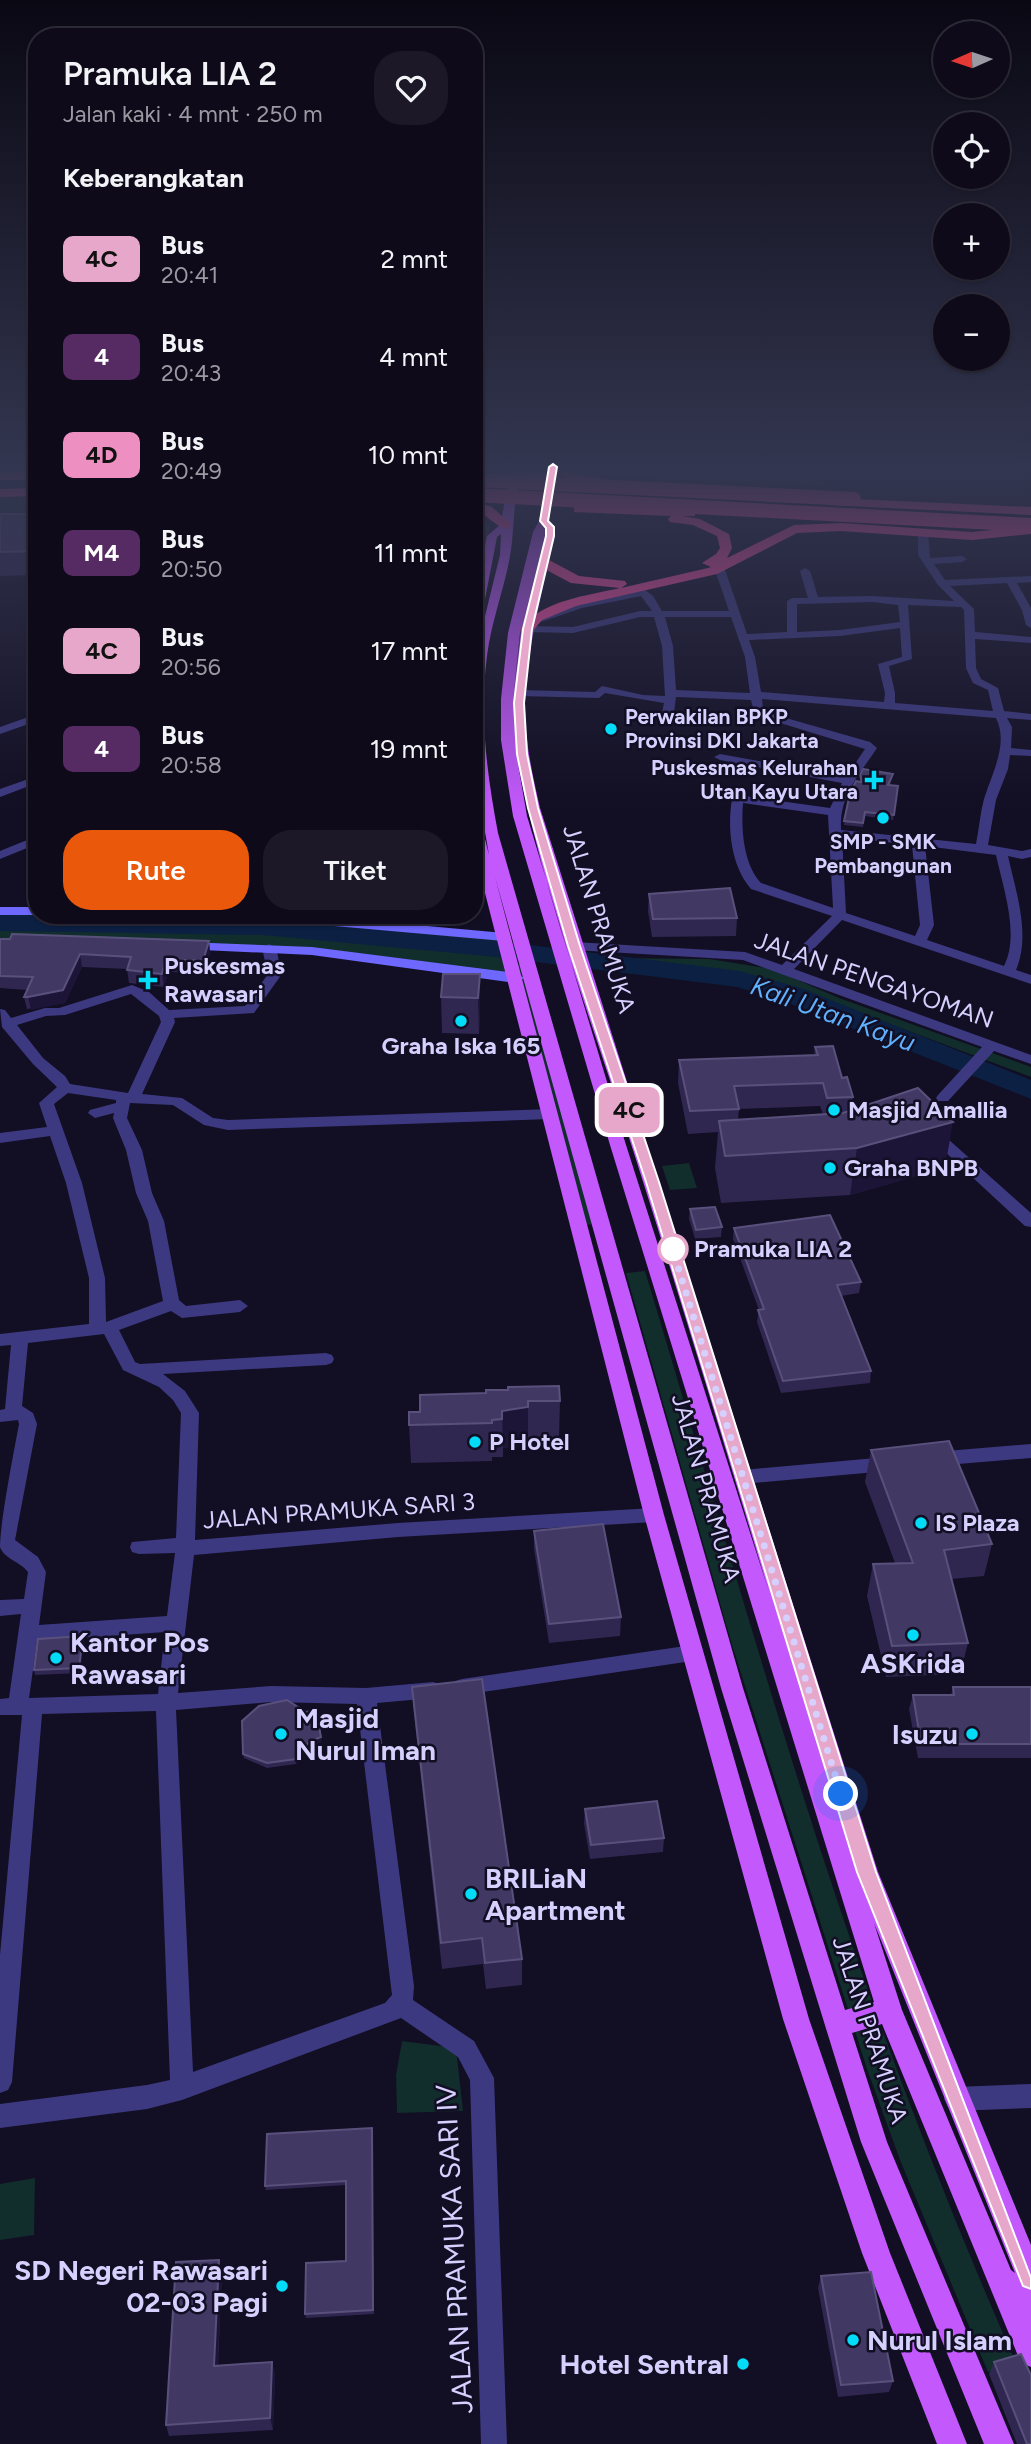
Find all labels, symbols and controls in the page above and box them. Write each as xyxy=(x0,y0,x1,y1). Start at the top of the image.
north arrow xyxy=(933,21,1010,98)
map controls xyxy=(933,21,1010,371)
button: heart xyxy=(374,51,448,125)
text: Pramuka LIA 2 xyxy=(63,54,277,93)
text: Jalan kaki · 4 mnt · 250 m xyxy=(63,100,323,128)
button: locate xyxy=(933,112,1010,189)
text: Keberangkatan xyxy=(63,162,244,194)
button: + xyxy=(933,203,1010,280)
text: Bus xyxy=(161,229,204,261)
text: 2 mnt xyxy=(381,243,448,275)
text: 4C xyxy=(85,244,118,273)
text: 20:41 xyxy=(161,261,218,289)
button: − xyxy=(933,294,1010,371)
text: Bus xyxy=(161,327,204,359)
text: 4 mnt xyxy=(379,341,448,373)
text: 4 xyxy=(94,342,109,371)
text: 20:43 xyxy=(161,359,221,387)
text: Bus xyxy=(161,425,204,457)
text: 10 mnt xyxy=(368,439,448,471)
text: 4D xyxy=(86,440,118,469)
text: 20:49 xyxy=(161,457,222,485)
text: Bus xyxy=(161,523,204,555)
text: 11 mnt xyxy=(374,537,448,569)
text: M4 xyxy=(84,538,119,567)
text: 20:50 xyxy=(161,555,222,583)
text: Bus xyxy=(161,621,204,653)
text: 17 mnt xyxy=(370,635,448,667)
text: 4C xyxy=(85,636,118,665)
text: 20:56 xyxy=(161,653,221,681)
place label: Perwakilan BPKP Provinsi DKI Jakarta xyxy=(625,704,819,753)
text: Bus xyxy=(161,719,204,751)
marker: Perwakilan BPKP Provinsi DKI Jakarta xyxy=(603,721,619,737)
text: 19 mnt xyxy=(370,733,448,765)
text: 4 xyxy=(94,734,109,763)
text: 20:58 xyxy=(161,751,222,779)
place label: Puskesmas Kelurahan Utan Kayu Utara xyxy=(651,755,858,804)
marker: Puskesmas Kelurahan Utan Kayu Utara xyxy=(864,770,884,790)
marker: SMP - SMK Pembangunan xyxy=(875,810,891,826)
street label: JALAN PRAMUKA xyxy=(557,821,642,1017)
place label: SMP - SMK Pembangunan xyxy=(814,829,952,878)
button: Rute xyxy=(63,830,249,910)
button: Tiket xyxy=(263,830,448,910)
street label: JALAN PENGAYOMAN xyxy=(751,925,997,1034)
place label: Puskesmas Rawasari xyxy=(164,951,285,1008)
water label: Kali Utan Kayu xyxy=(746,969,920,1059)
marker: Puskesmas Rawasari xyxy=(138,970,158,990)
marker: Graha Iska 165 xyxy=(453,1013,469,1029)
place label: Graha Iska 165 xyxy=(382,1031,540,1060)
line badge: 4C xyxy=(598,1087,660,1133)
text: 4C xyxy=(613,1095,645,1124)
place label: Masjid Amallia xyxy=(848,1095,1008,1124)
marker: Masjid Amallia xyxy=(826,1102,842,1118)
place label: Graha BNPB xyxy=(844,1153,978,1182)
marker: Graha BNPB xyxy=(822,1160,838,1176)
marker: Pramuka LIA 2 xyxy=(658,1234,688,1264)
place label: Pramuka LIA 2 xyxy=(694,1234,852,1263)
street label: JALAN PRAMUKA xyxy=(666,1390,748,1586)
place label: P Hotel xyxy=(489,1427,570,1456)
marker: P Hotel xyxy=(467,1434,483,1450)
street label: JALAN PRAMUKA SARI 3 xyxy=(202,1487,476,1534)
place label: IS Plaza xyxy=(935,1508,1020,1537)
marker: IS Plaza xyxy=(913,1515,929,1531)
place label: Kantor Pos Rawasari xyxy=(70,1625,209,1691)
marker: ASKrida xyxy=(905,1627,921,1643)
place label: ASKrida xyxy=(861,1646,965,1680)
marker: Kantor Pos Rawasari xyxy=(48,1650,64,1666)
place label: Masjid Nurul Iman xyxy=(295,1701,436,1767)
place label: Isuzu xyxy=(892,1717,958,1751)
marker: Masjid Nurul Iman xyxy=(273,1726,289,1742)
marker: Isuzu xyxy=(964,1726,980,1742)
your location xyxy=(823,1776,858,1811)
place label: BRILiaN Apartment xyxy=(485,1861,626,1927)
marker: BRILiaN Apartment xyxy=(463,1886,479,1902)
street label: JALAN PRAMUKA xyxy=(827,1933,915,2128)
street label: JALAN PRAMUKA SARI IV xyxy=(428,2083,480,2415)
place label: SD Negeri Rawasari 02-03 Pagi xyxy=(14,2253,268,2319)
marker: SD Negeri Rawasari 02-03 Pagi xyxy=(274,2278,290,2294)
place label: Nurul Islam xyxy=(867,2323,1012,2357)
marker: Nurul Islam xyxy=(845,2332,861,2348)
place label: Hotel Sentral xyxy=(560,2347,729,2381)
marker: Hotel Sentral xyxy=(735,2356,751,2372)

